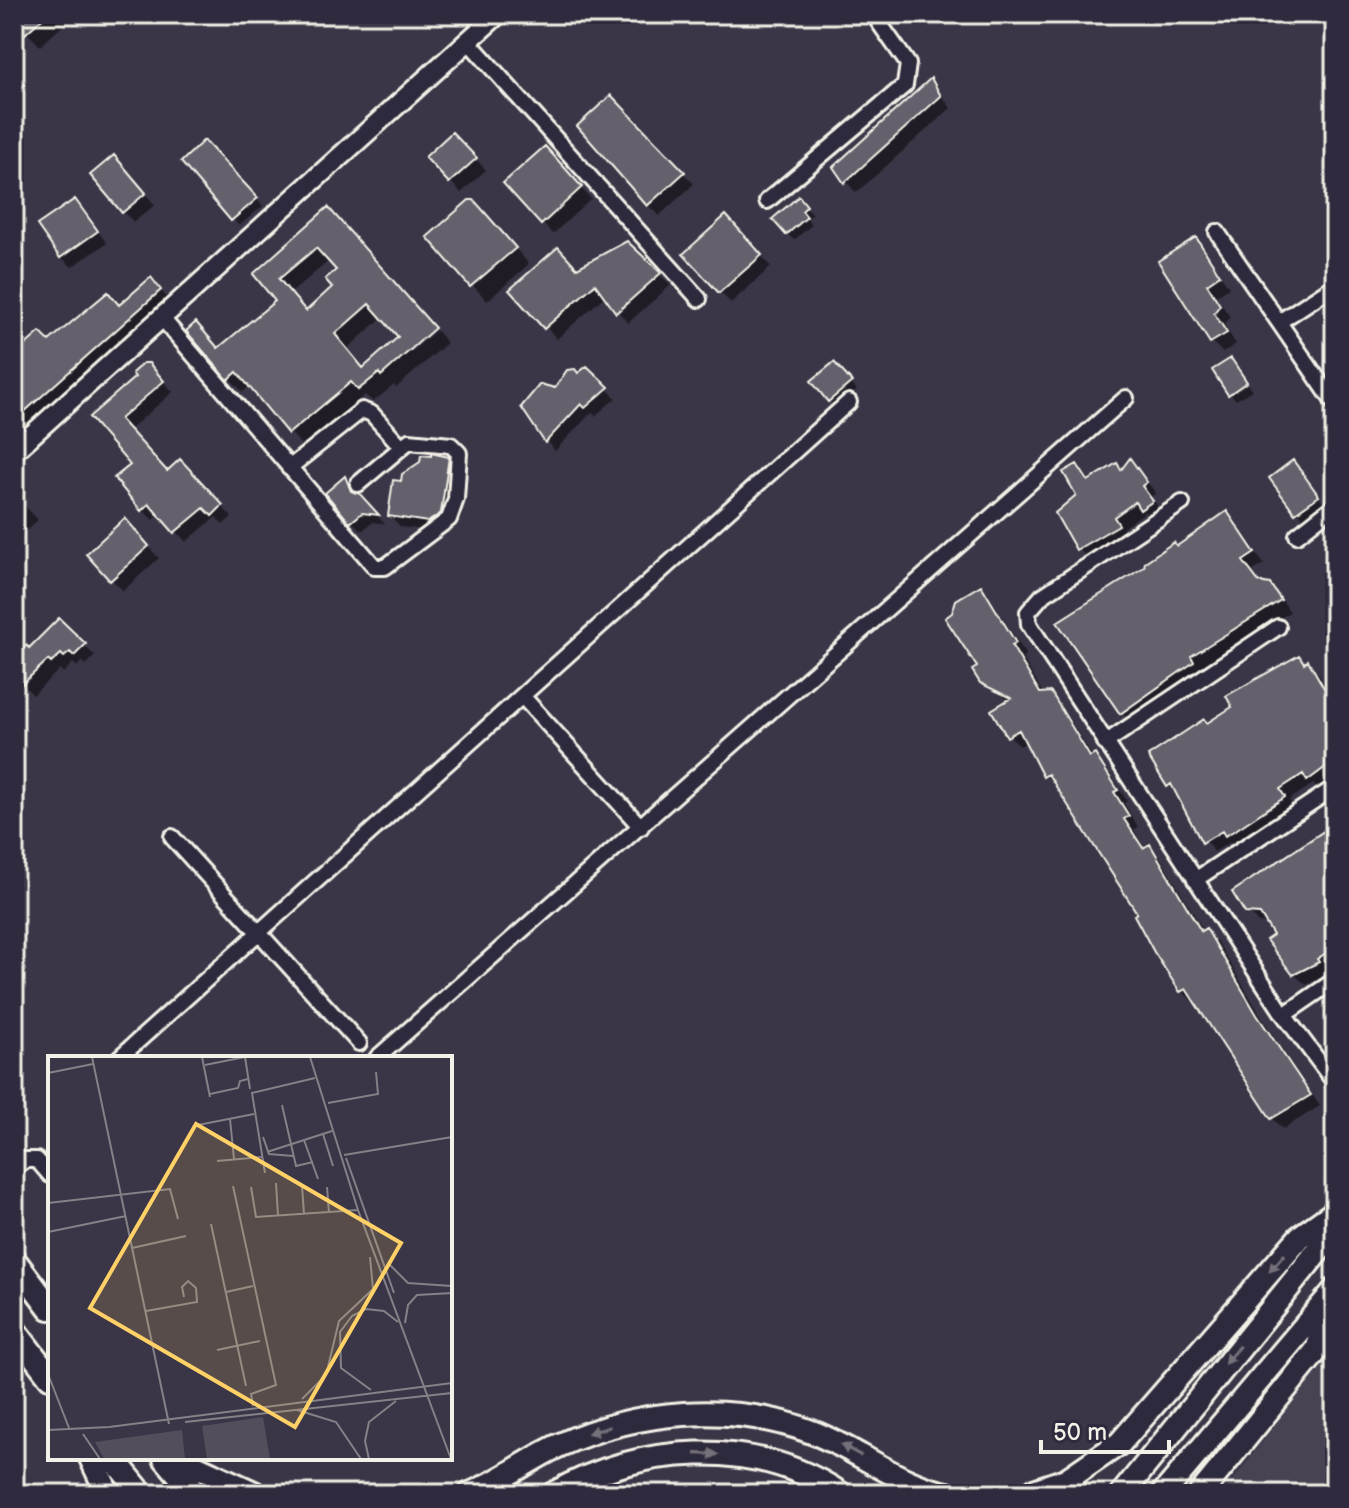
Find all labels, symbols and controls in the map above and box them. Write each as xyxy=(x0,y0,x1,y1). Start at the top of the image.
inset map xyxy=(48,1056,452,1460)
one-way arrow xyxy=(1269,1253,1286,1273)
one-way arrow xyxy=(1225,1345,1241,1365)
scale bar xyxy=(1041,1404,1169,1454)
text: 50 m xyxy=(1053,1418,1107,1447)
one-way arrow xyxy=(587,1424,611,1437)
one-way arrow xyxy=(840,1443,862,1457)
one-way arrow xyxy=(695,1448,720,1460)

